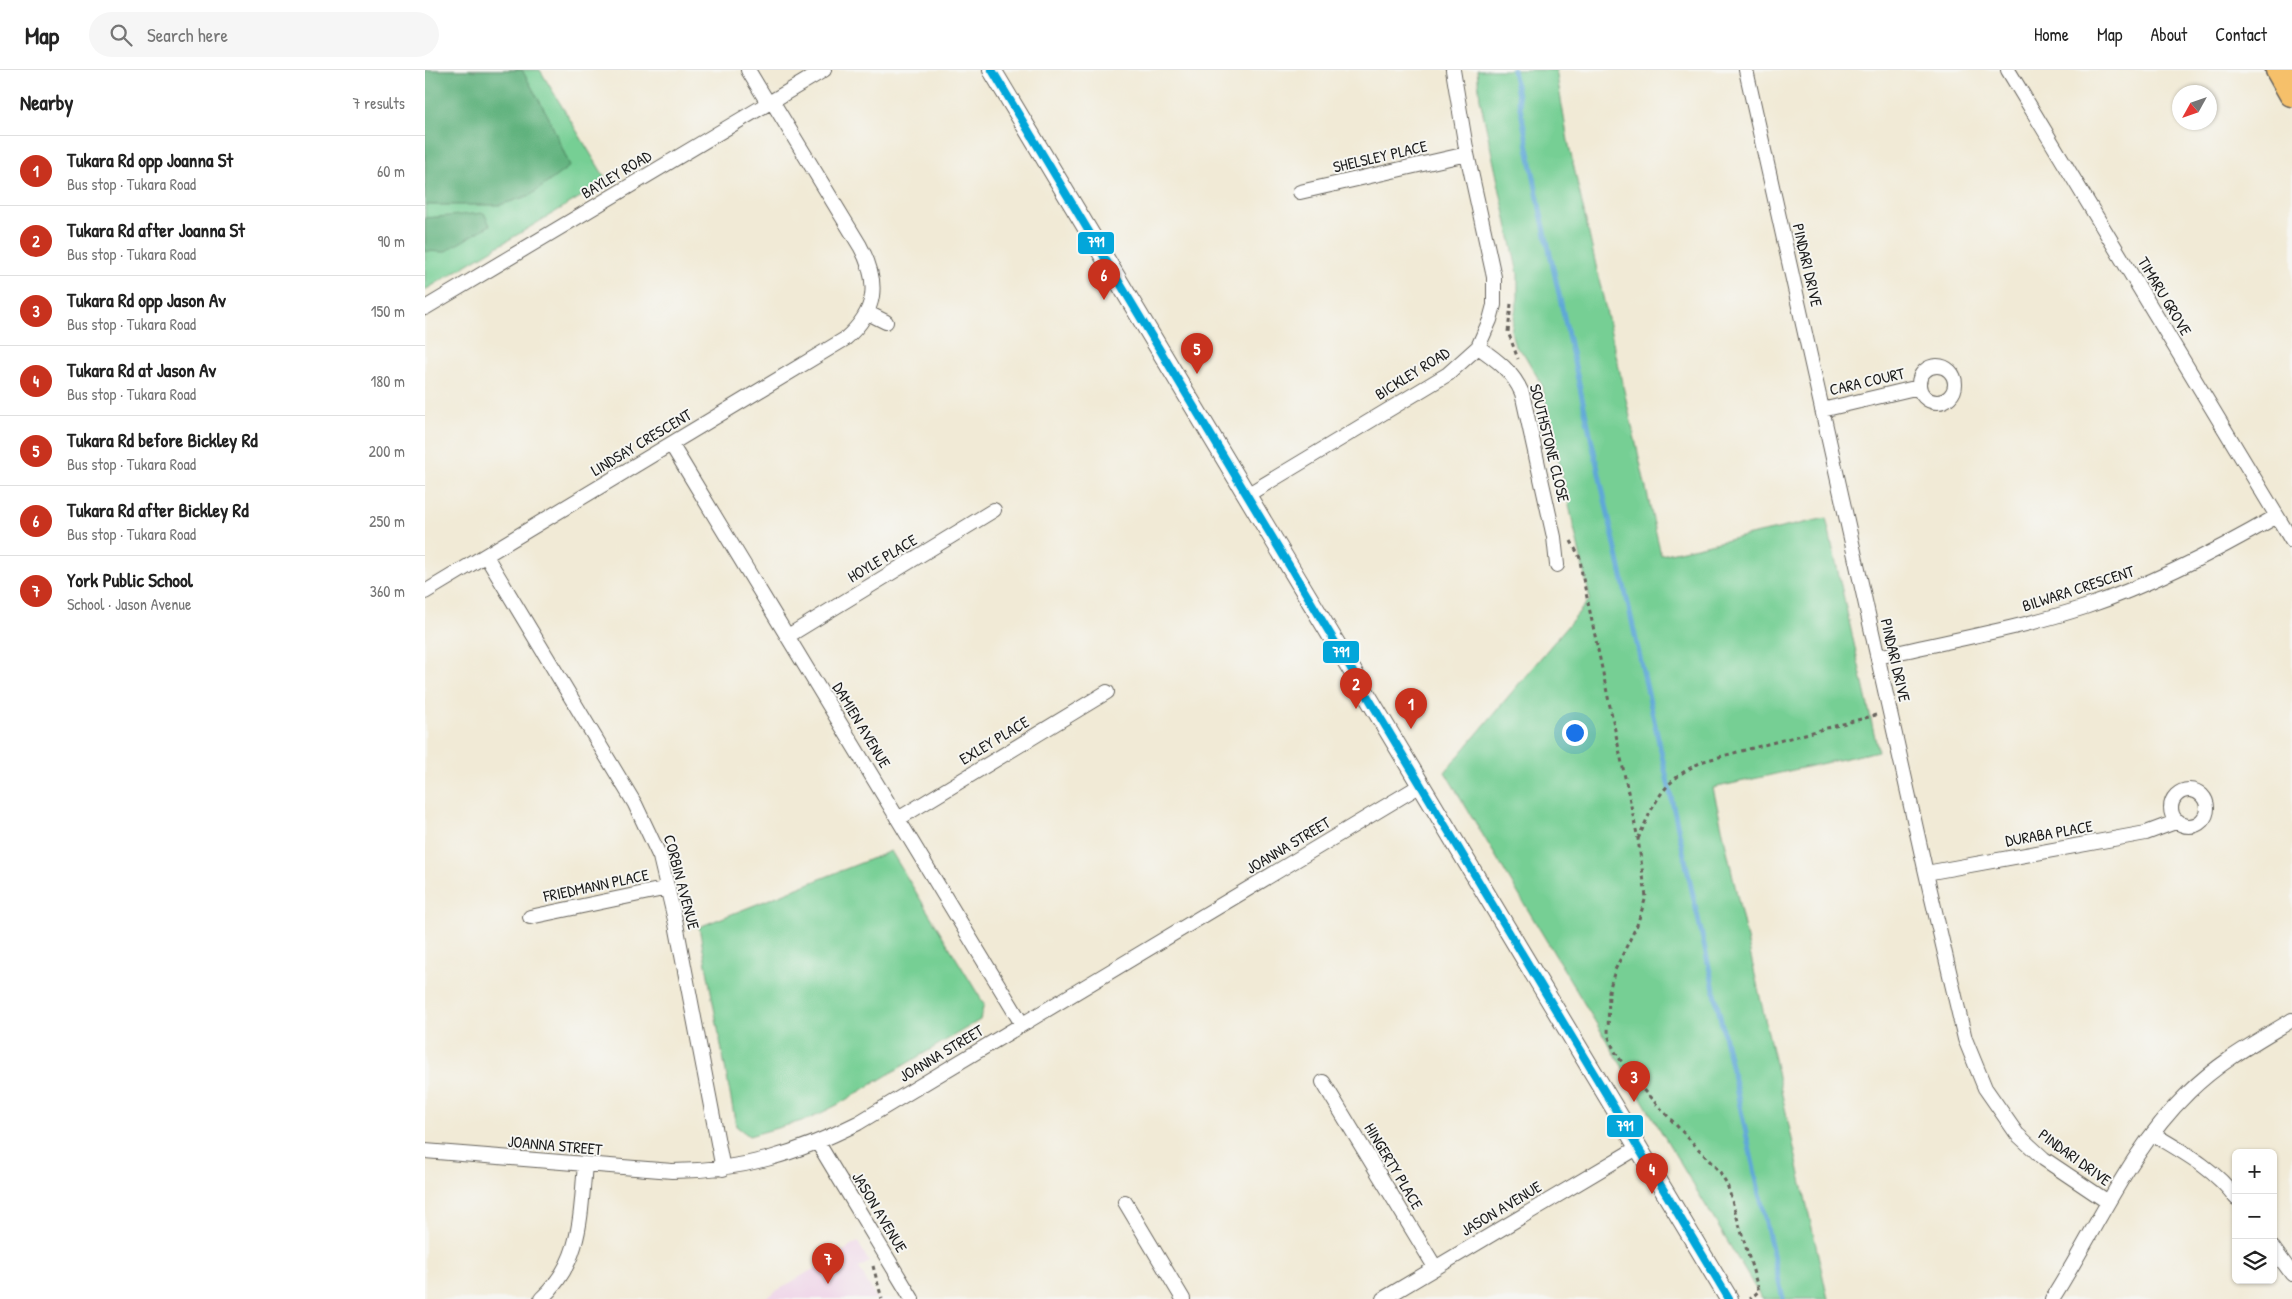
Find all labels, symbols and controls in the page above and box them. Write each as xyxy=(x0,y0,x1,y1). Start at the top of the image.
search box xyxy=(89,12,439,57)
text: Map xyxy=(25,19,59,51)
icon: search xyxy=(107,21,135,49)
text: Search here xyxy=(147,22,228,48)
text: Home xyxy=(2034,22,2069,47)
text: Map xyxy=(2097,22,2122,47)
text: About xyxy=(2150,22,2187,47)
text: Contact xyxy=(2215,22,2267,47)
north arrow xyxy=(2172,85,2217,130)
text: Nearby xyxy=(20,88,73,117)
text: 7 results xyxy=(352,92,405,114)
street label: SHELSLEY PLACE xyxy=(1331,134,1429,178)
street label: BAYLEY ROAD xyxy=(577,144,656,204)
text: Tukara Rd opp Joanna St xyxy=(67,147,233,173)
text: 1 xyxy=(33,160,39,182)
text: 60 m xyxy=(377,160,405,182)
text: Bus stop · Tukara Road xyxy=(67,173,196,195)
text: Tukara Rd after Joanna St xyxy=(67,217,245,243)
street label: PINDARI DRIVE xyxy=(1788,221,1828,309)
text: 2 xyxy=(32,230,40,252)
text: 90 m xyxy=(377,230,405,252)
line badge: 791 xyxy=(1077,231,1115,255)
text: 791 xyxy=(1086,232,1105,251)
text: Bus stop · Tukara Road xyxy=(67,243,196,265)
street label: TIMARU GROVE xyxy=(2133,253,2197,339)
pin: 6 xyxy=(1088,259,1120,300)
text: Tukara Rd opp Jason Av xyxy=(67,287,226,313)
text: 3 xyxy=(32,300,40,322)
text: 150 m xyxy=(371,300,405,322)
text: Bus stop · Tukara Road xyxy=(67,313,196,335)
pin: 5 xyxy=(1181,333,1213,374)
street label: BICKLEY ROAD xyxy=(1370,341,1454,405)
text: Tukara Rd at Jason Av xyxy=(67,357,216,383)
street label: CARA COURT xyxy=(1827,362,1907,400)
text: 4 xyxy=(33,370,39,392)
text: 180 m xyxy=(371,370,405,392)
street label: SOUTHSTONE CLOSE xyxy=(1525,382,1575,504)
text: Bus stop · Tukara Road xyxy=(67,383,196,405)
street label: LINDSAY CRESCENT xyxy=(586,403,696,481)
text: Tukara Rd before Bickley Rd xyxy=(67,427,258,453)
text: 5 xyxy=(33,440,39,462)
text: 200 m xyxy=(369,440,405,462)
text: Bus stop · Tukara Road xyxy=(67,453,196,475)
text: Tukara Rd after Bickley Rd xyxy=(67,497,249,523)
text: 6 xyxy=(33,510,39,532)
text: 250 m xyxy=(369,510,405,532)
text: Bus stop · Tukara Road xyxy=(67,523,196,545)
street label: HOYLE PLACE xyxy=(843,529,921,587)
street label: BILWARA CRESCENT xyxy=(2019,559,2137,616)
text: York Public School xyxy=(67,567,193,593)
text: 7 xyxy=(32,580,40,602)
text: 360 m xyxy=(370,580,405,602)
text: School · Jason Avenue xyxy=(67,593,191,615)
street label: PINDARI DRIVE xyxy=(1876,616,1916,704)
line badge: 791 xyxy=(1322,640,1360,664)
text: 791 xyxy=(1331,642,1350,661)
pin: 2 xyxy=(1340,668,1372,709)
street label: DAMIEN AVENUE xyxy=(828,678,896,772)
pin: 1 xyxy=(1395,688,1427,729)
street label: EXLEY PLACE xyxy=(955,711,1033,769)
your location xyxy=(1562,720,1588,746)
street label: JOANNA STREET xyxy=(1242,811,1335,879)
street label: DURABA PLACE xyxy=(2004,814,2094,852)
street label: CORBIN AVENUE xyxy=(659,832,705,932)
street label: FRIEDMANN PLACE xyxy=(540,863,651,907)
street label: JOANNA STREET xyxy=(895,1019,988,1087)
pin: 3 xyxy=(1618,1061,1650,1102)
line badge: 791 xyxy=(1606,1114,1644,1138)
text: 791 xyxy=(1615,1116,1634,1135)
street label: HINGERTY PLACE xyxy=(1360,1119,1428,1213)
street label: PINDARI DRIVE xyxy=(2034,1123,2116,1191)
street label: JOANNA STREET xyxy=(507,1130,604,1160)
map controls xyxy=(2232,1149,2277,1284)
button: + xyxy=(2232,1149,2277,1194)
pin: 4 xyxy=(1636,1153,1668,1194)
street label: JASON AVENUE xyxy=(847,1168,913,1256)
street label: JASON AVENUE xyxy=(1457,1175,1545,1241)
button: − xyxy=(2232,1194,2277,1239)
button: layers xyxy=(2232,1239,2277,1284)
pin: 7 xyxy=(812,1243,844,1284)

